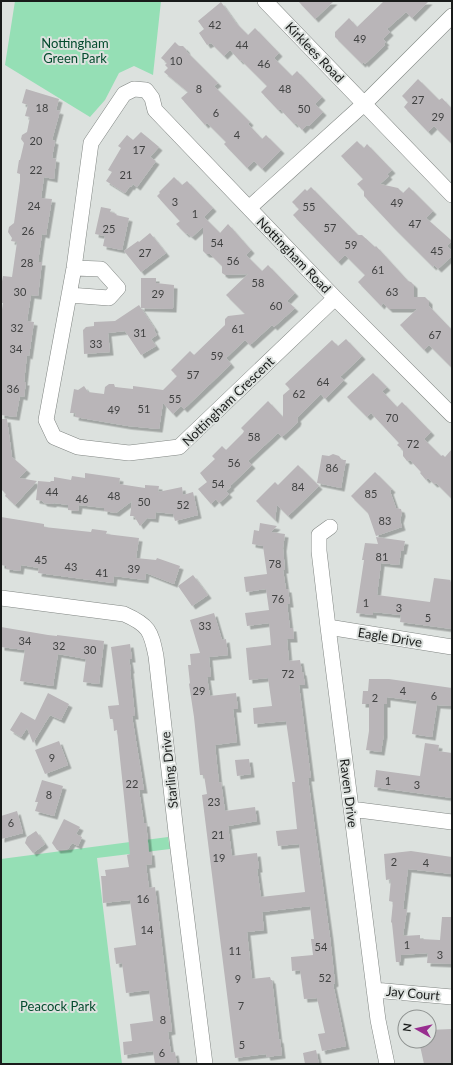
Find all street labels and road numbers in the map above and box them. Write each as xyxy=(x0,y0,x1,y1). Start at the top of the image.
street label: Kirklees Road xyxy=(282,19,348,85)
street label: Nottingham Road xyxy=(254,214,334,296)
street label: Nottingham Crescent xyxy=(179,353,277,449)
street label: Eagle Drive xyxy=(357,624,423,650)
street label: Starling Drive xyxy=(157,731,181,809)
street label: Raven Drive xyxy=(337,758,361,829)
street label: Jay Court xyxy=(385,983,441,1003)

